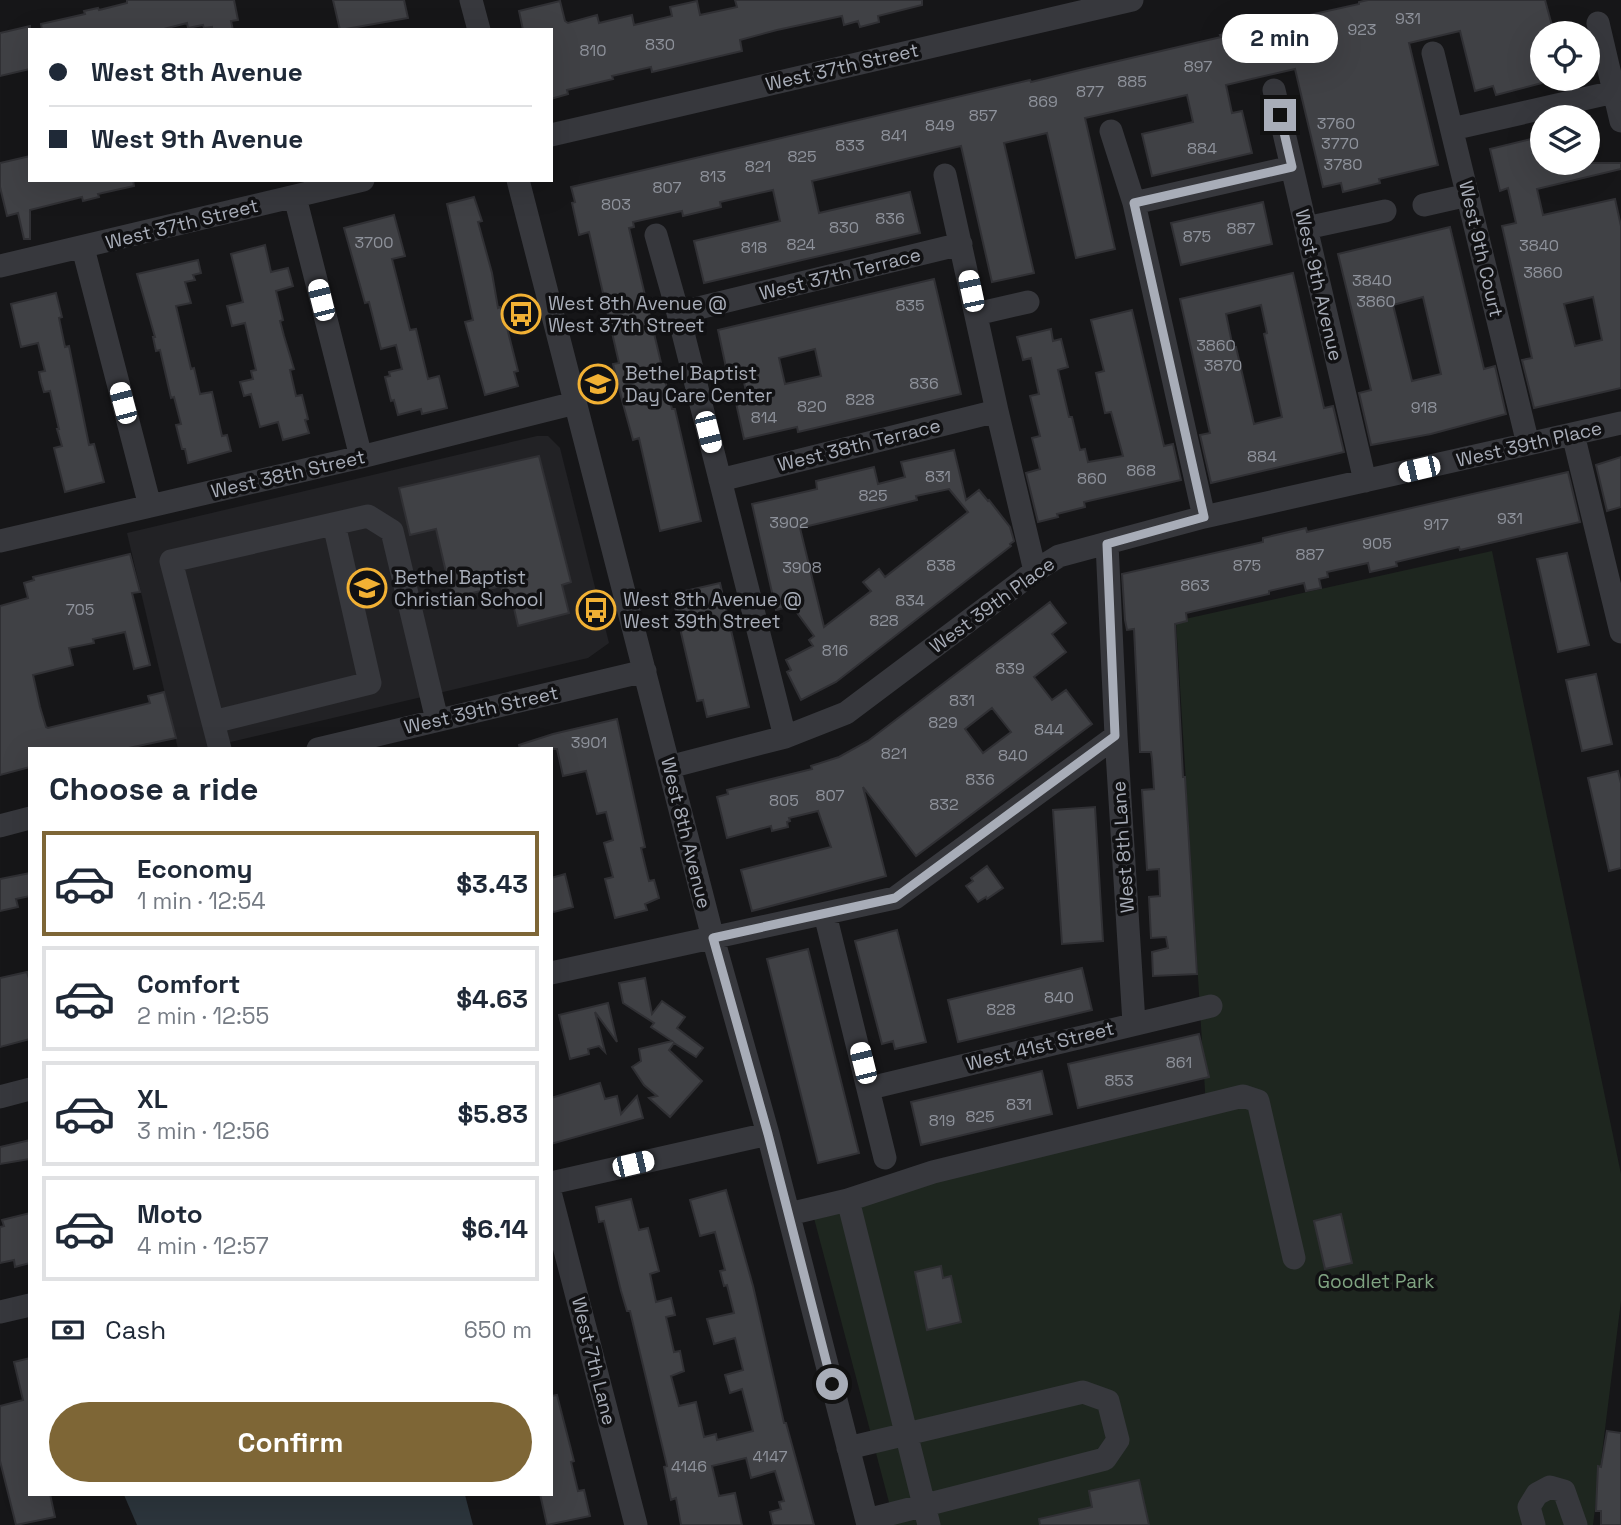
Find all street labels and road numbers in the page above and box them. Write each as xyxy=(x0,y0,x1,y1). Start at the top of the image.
street label: West 37th Street xyxy=(763,37,921,97)
street label: West 9th Court xyxy=(1453,178,1509,320)
street label: West 37th Street xyxy=(103,193,261,255)
street label: West 9th Avenue xyxy=(1289,207,1349,363)
street label: West 37th Terrace xyxy=(757,242,923,306)
street label: West 38th Terrace xyxy=(775,413,943,477)
street label: West 39th Place xyxy=(1454,415,1604,473)
street label: West 38th Street xyxy=(208,444,368,504)
street label: West 39th Place xyxy=(924,551,1060,659)
street label: West 39th Street xyxy=(401,680,561,740)
street label: West 8th Avenue xyxy=(655,755,717,911)
street label: West 8th Lane xyxy=(1106,780,1140,914)
street label: West 41st Street xyxy=(963,1016,1117,1076)
street label: West 7th Lane xyxy=(566,1294,622,1428)

